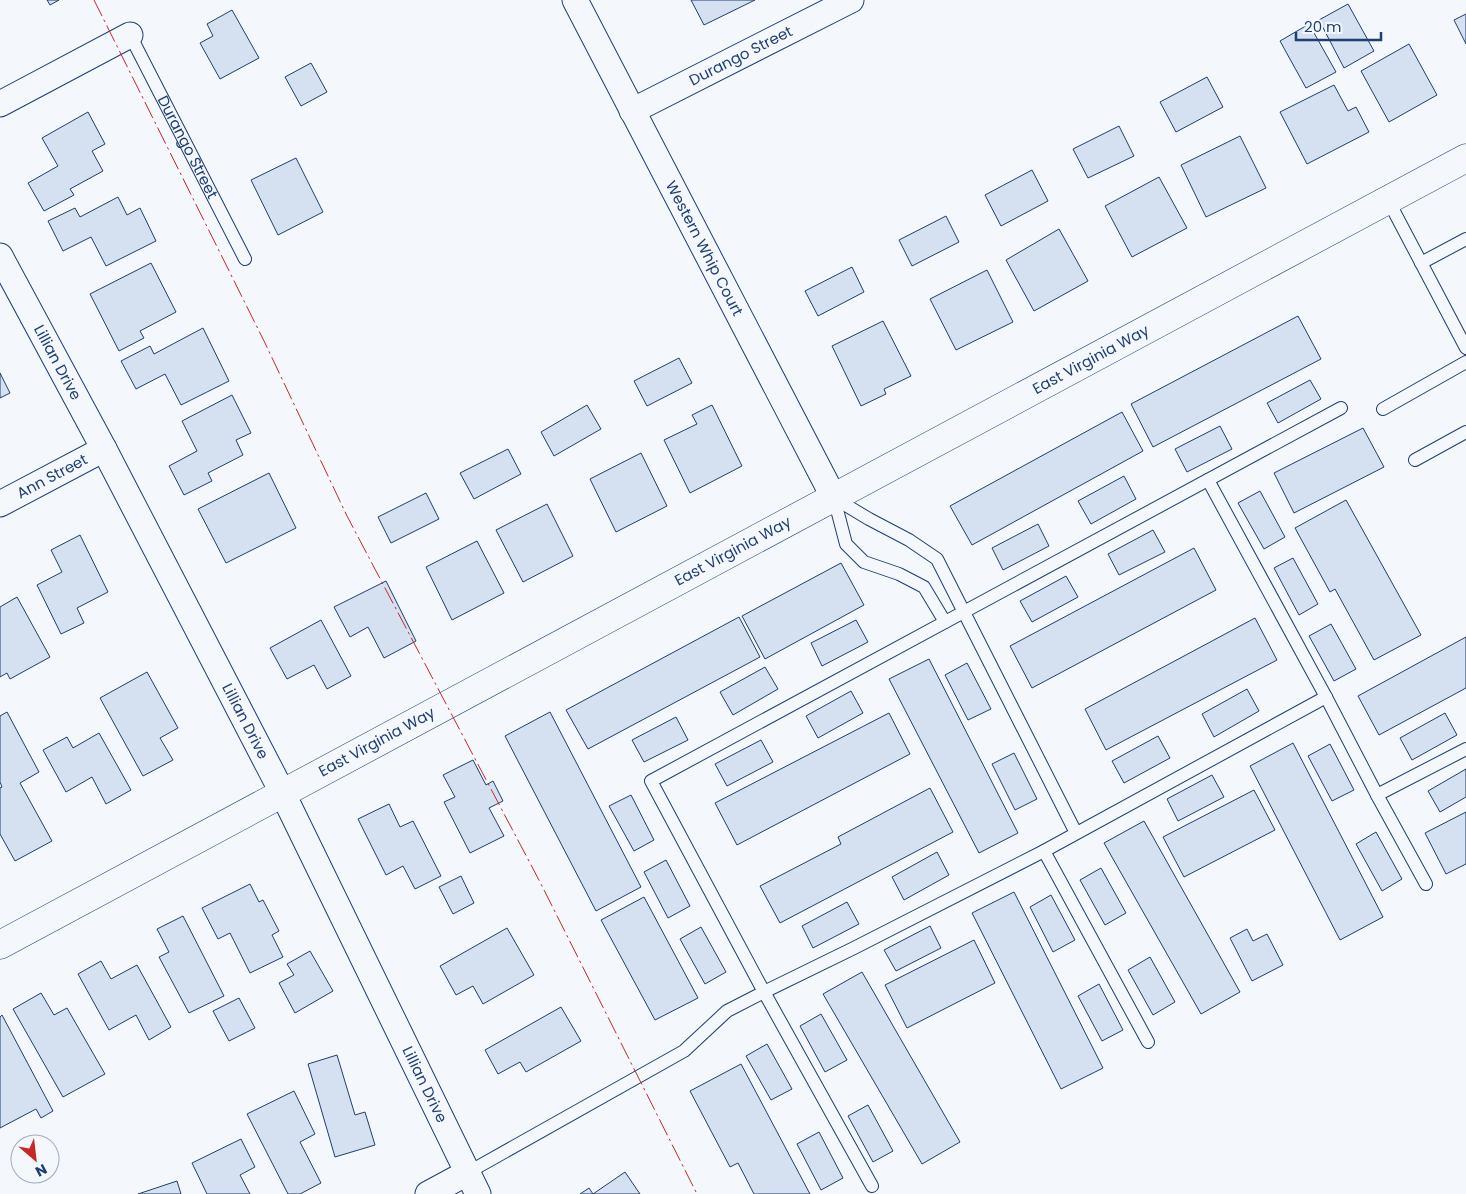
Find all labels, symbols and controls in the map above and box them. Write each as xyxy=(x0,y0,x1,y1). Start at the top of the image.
scale bar xyxy=(1296,10,1381,42)
text: 20 m xyxy=(1304,16,1342,37)
street label: Durango Street xyxy=(685,20,796,90)
street label: Durango Street xyxy=(153,92,223,202)
street label: Western Whip Court xyxy=(661,177,749,319)
street label: East Virginia Way xyxy=(1029,319,1153,399)
street label: Lillian Drive xyxy=(29,321,87,404)
street label: Ann Street xyxy=(13,449,91,503)
street label: East Virginia Way xyxy=(671,511,795,590)
street label: Lillian Drive xyxy=(217,680,274,763)
street label: East Virginia Way xyxy=(315,702,439,781)
street label: Lillian Drive xyxy=(397,1042,453,1126)
north arrow xyxy=(10,1134,60,1184)
text: N xyxy=(32,1159,50,1182)

